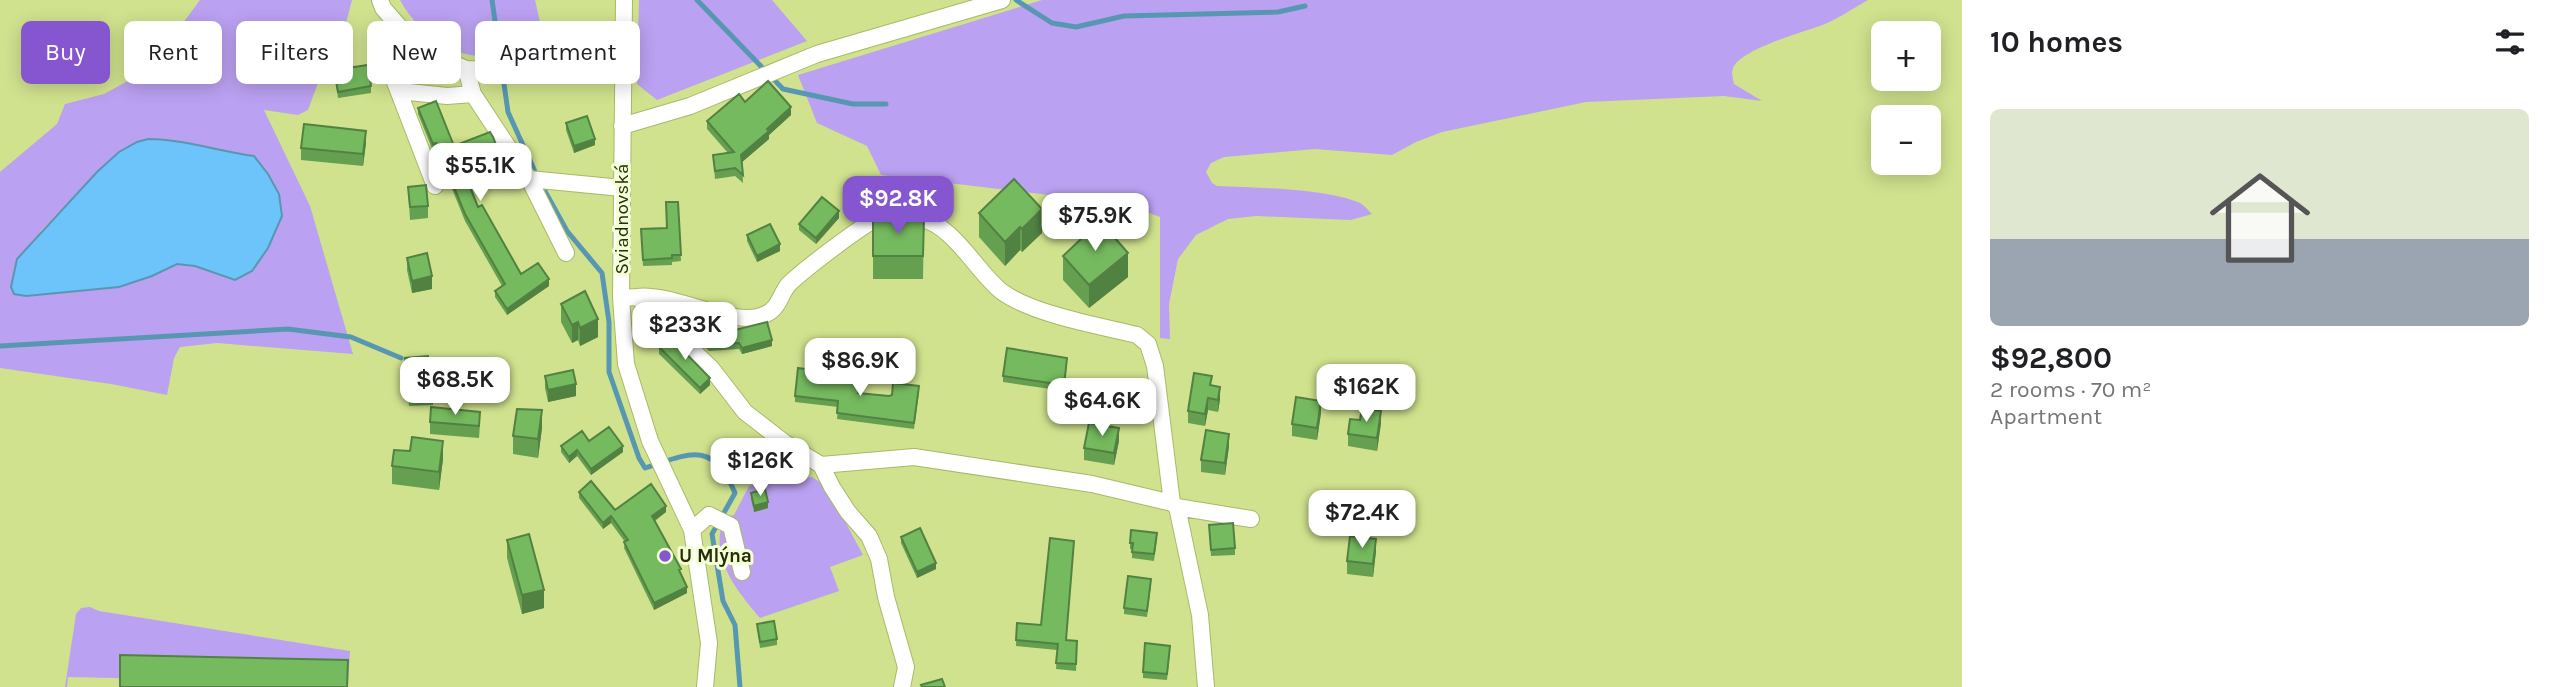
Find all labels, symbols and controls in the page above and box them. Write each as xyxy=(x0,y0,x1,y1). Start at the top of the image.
chip: Buy xyxy=(21,21,110,84)
chip: Rent xyxy=(124,21,222,84)
chip: Filters xyxy=(236,21,353,84)
chip: New xyxy=(367,21,461,84)
chip: Apartment xyxy=(475,21,640,84)
map controls xyxy=(1871,21,1941,175)
button: + xyxy=(1871,21,1941,91)
icon: filters xyxy=(2491,23,2529,61)
text: 10 homes xyxy=(1990,24,2123,60)
button: − xyxy=(1871,105,1941,175)
pin: $55.1K xyxy=(423,144,537,203)
text: $55.1K xyxy=(445,152,515,179)
icon: home xyxy=(2197,155,2323,281)
street label: Sviadnovská xyxy=(611,164,633,274)
pin: $92.8K xyxy=(841,176,955,236)
text: $92.8K xyxy=(859,185,937,212)
pin: $75.9K xyxy=(1038,194,1152,253)
text: $75.9K xyxy=(1058,202,1132,229)
pin: $233K xyxy=(636,302,734,362)
text: $233K xyxy=(648,311,722,338)
pin: $86.9K xyxy=(803,338,917,398)
text: $92,800 xyxy=(1990,340,2112,376)
text: $86.9K xyxy=(821,347,899,374)
pin: $68.5K xyxy=(398,358,512,417)
pin: $162K xyxy=(1317,364,1415,424)
text: $68.5K xyxy=(416,366,494,393)
text: $162K xyxy=(1333,373,1399,400)
text: 2 rooms · 70 m² xyxy=(1990,376,2152,403)
pin: $64.6K xyxy=(1045,378,1159,438)
text: $64.6K xyxy=(1063,387,1141,414)
text: Apartment xyxy=(1990,403,2102,430)
pin: $126K xyxy=(711,438,809,498)
text: $126K xyxy=(727,447,793,474)
pin: $72.4K xyxy=(1305,490,1419,550)
text: $72.4K xyxy=(1325,499,1399,526)
place label: U Mlýna xyxy=(679,545,752,567)
marker: U Mlýna xyxy=(657,548,673,564)

